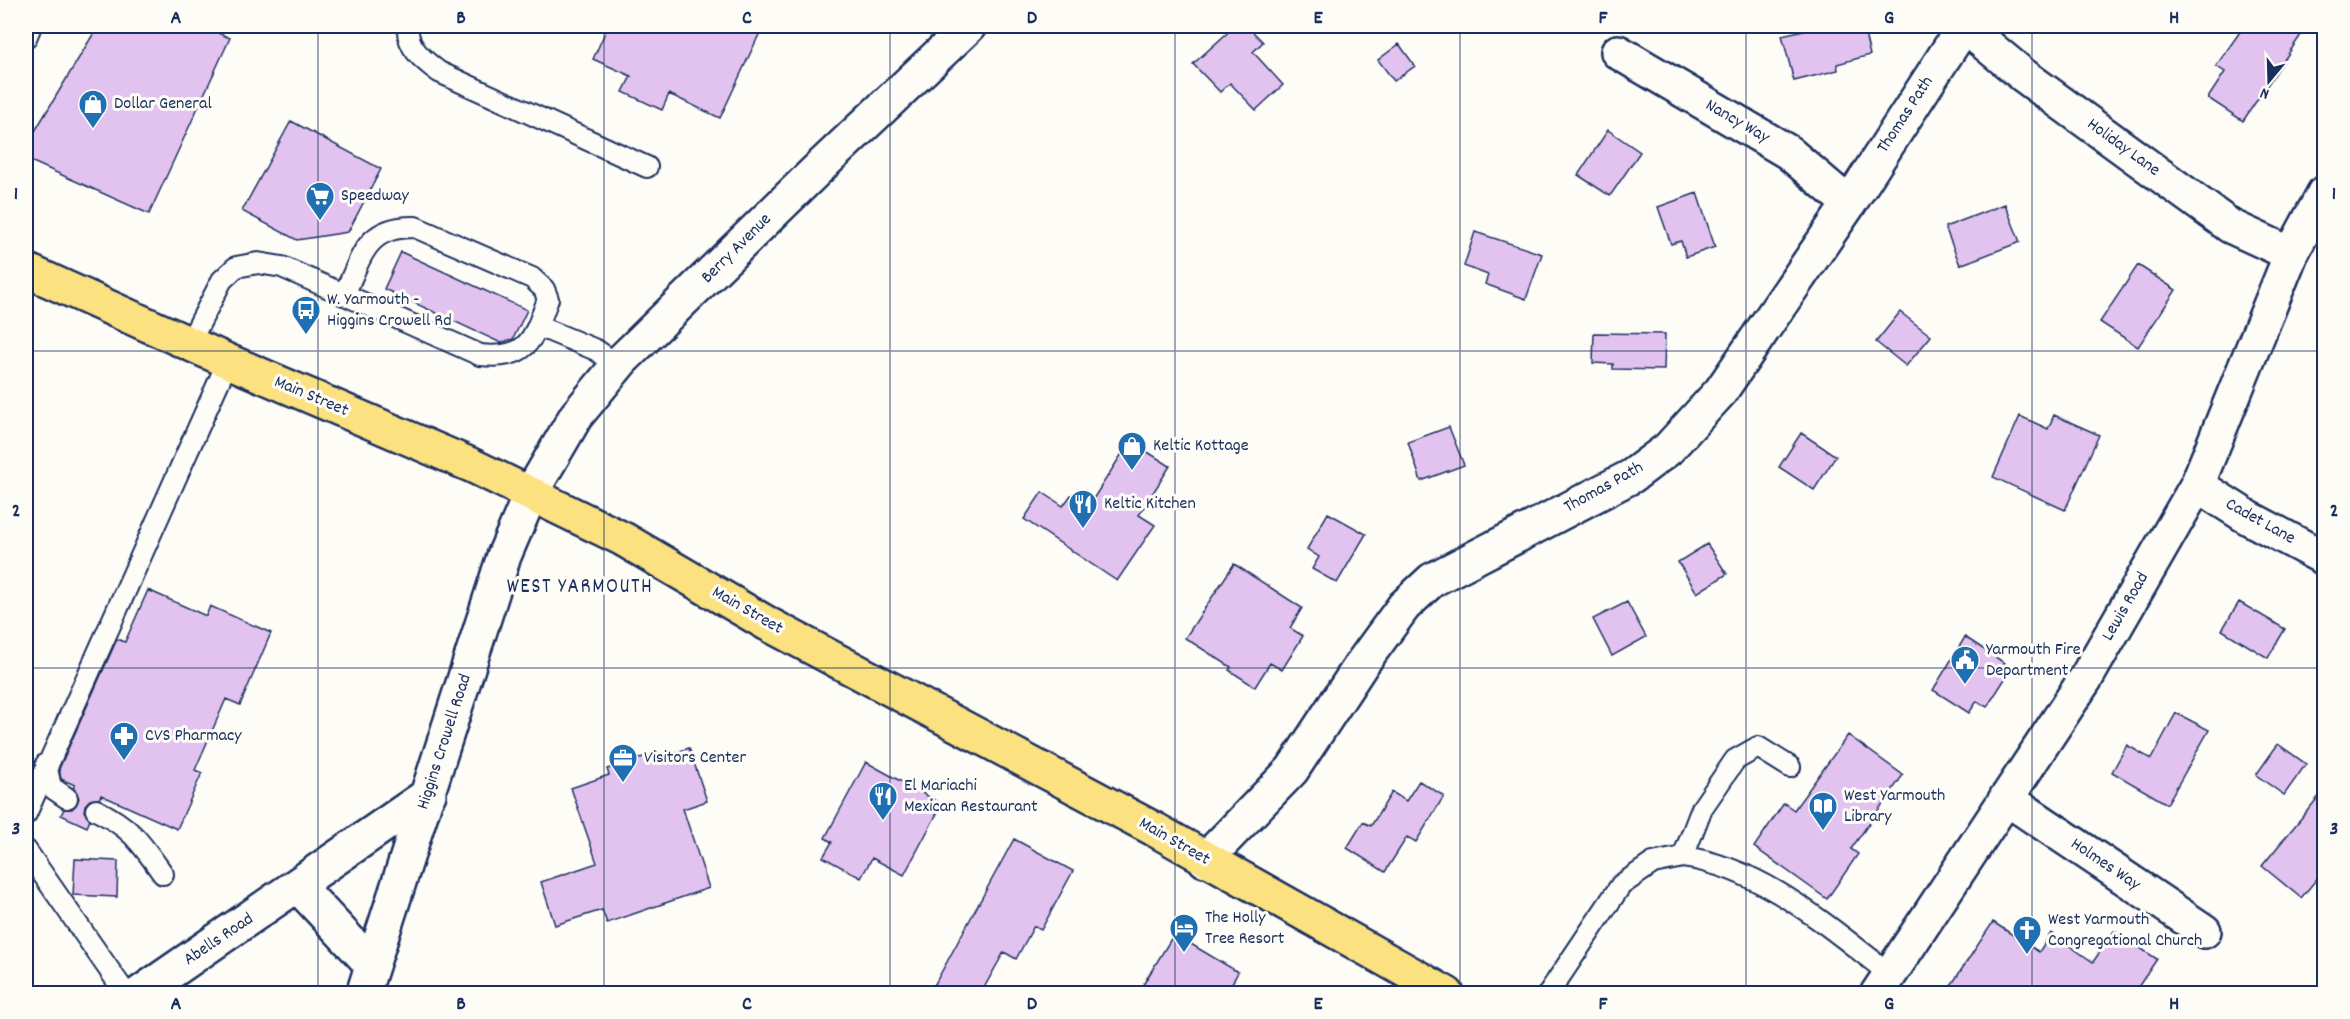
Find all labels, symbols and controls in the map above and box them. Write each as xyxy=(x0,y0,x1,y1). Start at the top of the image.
text: A xyxy=(171,5,182,33)
text: B xyxy=(456,5,466,33)
text: C xyxy=(742,5,752,33)
text: D xyxy=(1027,5,1038,33)
text: E xyxy=(1313,5,1323,33)
text: F xyxy=(1599,5,1609,33)
text: G xyxy=(1884,5,1894,33)
text: H xyxy=(2169,5,2179,33)
north arrow xyxy=(2239,51,2299,111)
street label: Thomas Path xyxy=(1872,72,1940,158)
text: N xyxy=(2257,81,2272,105)
shop icon: Dollar General xyxy=(77,88,109,130)
place label: Dollar General xyxy=(114,92,212,117)
street label: Nancy Way xyxy=(1700,94,1774,151)
street label: Holiday Lane xyxy=(2081,113,2165,183)
supermarket icon: Speedway xyxy=(304,180,336,222)
text: 1 xyxy=(14,181,18,209)
text: 1 xyxy=(2332,181,2336,209)
place label: Speedway xyxy=(341,184,410,209)
street label: Berry Avenue xyxy=(696,208,778,290)
place label: W. Yarmouth - Higgins Crowell Rd xyxy=(327,288,452,334)
bus stop icon: W. Yarmouth - Higgins Crowell Rd xyxy=(290,294,322,336)
street label: Main Street xyxy=(270,370,352,424)
shop icon: Keltic Kottage xyxy=(1116,430,1148,472)
place label: Keltic Kottage xyxy=(1153,434,1249,459)
street label: Thomas Path xyxy=(1560,456,1648,520)
restaurant icon: Keltic Kitchen xyxy=(1067,488,1099,530)
place label: Keltic Kitchen xyxy=(1104,492,1196,517)
street label: Cadet Lane xyxy=(2220,493,2300,552)
text: 2 xyxy=(12,498,20,526)
text: 2 xyxy=(2330,498,2338,526)
street label: Lewis Road xyxy=(2096,568,2156,646)
district label: WEST YARMOUTH xyxy=(507,573,653,603)
street label: Main Street xyxy=(707,581,788,642)
place label: Yarmouth Fire Department xyxy=(1986,638,2081,684)
public building icon: Yarmouth Fire Department xyxy=(1949,644,1981,686)
street label: Higgins Crowell Road xyxy=(411,671,479,813)
pharmacy icon: CVS Pharmacy xyxy=(108,720,140,762)
place label: CVS Pharmacy xyxy=(145,724,242,749)
office icon: Visitors Center xyxy=(607,742,639,784)
place label: Visitors Center xyxy=(644,746,747,771)
place label: El Mariachi Mexican Restaurant xyxy=(904,774,1038,820)
restaurant icon: El Mariachi Mexican Restaurant xyxy=(867,780,899,822)
place label: West Yarmouth Library xyxy=(1844,784,1945,830)
library icon: West Yarmouth Library xyxy=(1807,790,1839,832)
street label: Main Street xyxy=(1134,812,1215,873)
text: 3 xyxy=(12,816,20,844)
text: 3 xyxy=(2330,816,2338,844)
street label: Holmes Way xyxy=(2065,832,2146,898)
place label: The Holly Tree Resort xyxy=(1205,906,1285,952)
street label: Abells Road xyxy=(179,907,259,973)
place label: West Yarmouth Congregational Church xyxy=(2048,908,2202,954)
hotel icon: The Holly Tree Resort xyxy=(1168,912,1200,954)
church icon: West Yarmouth Congregational Church xyxy=(2011,914,2043,956)
text: A xyxy=(171,991,182,1019)
text: B xyxy=(456,991,466,1019)
text: C xyxy=(742,991,752,1019)
text: D xyxy=(1027,991,1038,1019)
text: E xyxy=(1313,991,1323,1019)
text: F xyxy=(1599,991,1609,1019)
text: G xyxy=(1884,991,1894,1019)
text: H xyxy=(2169,991,2179,1019)

